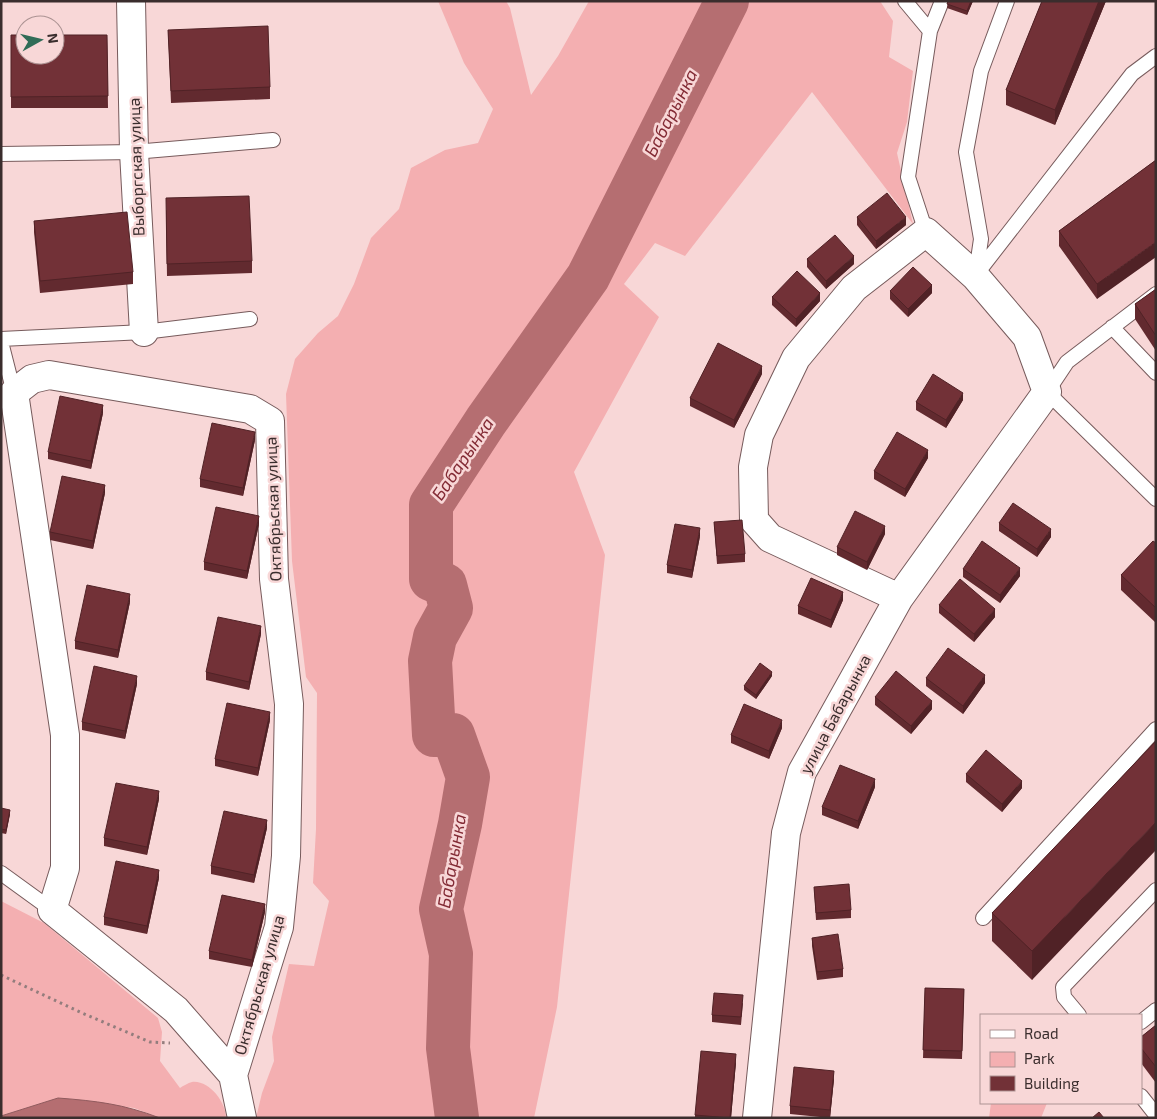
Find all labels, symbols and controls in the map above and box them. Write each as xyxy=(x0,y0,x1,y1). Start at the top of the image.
north arrow xyxy=(15,15,65,65)
text: N xyxy=(44,32,62,44)
water label: Бабарынка xyxy=(639,65,702,160)
street label: Выборгская улица xyxy=(124,97,148,237)
water label: Бабарынка xyxy=(426,413,498,504)
street label: Октябрьская улица xyxy=(260,436,286,582)
street label: улица Бабарынка xyxy=(795,651,875,777)
water label: Бабарынка xyxy=(432,812,470,910)
street label: Октябрьская улица xyxy=(229,913,289,1057)
legend xyxy=(980,1014,1142,1104)
text: Road xyxy=(1024,1024,1059,1042)
text: Park xyxy=(1024,1049,1055,1067)
text: Building xyxy=(1024,1074,1080,1092)

